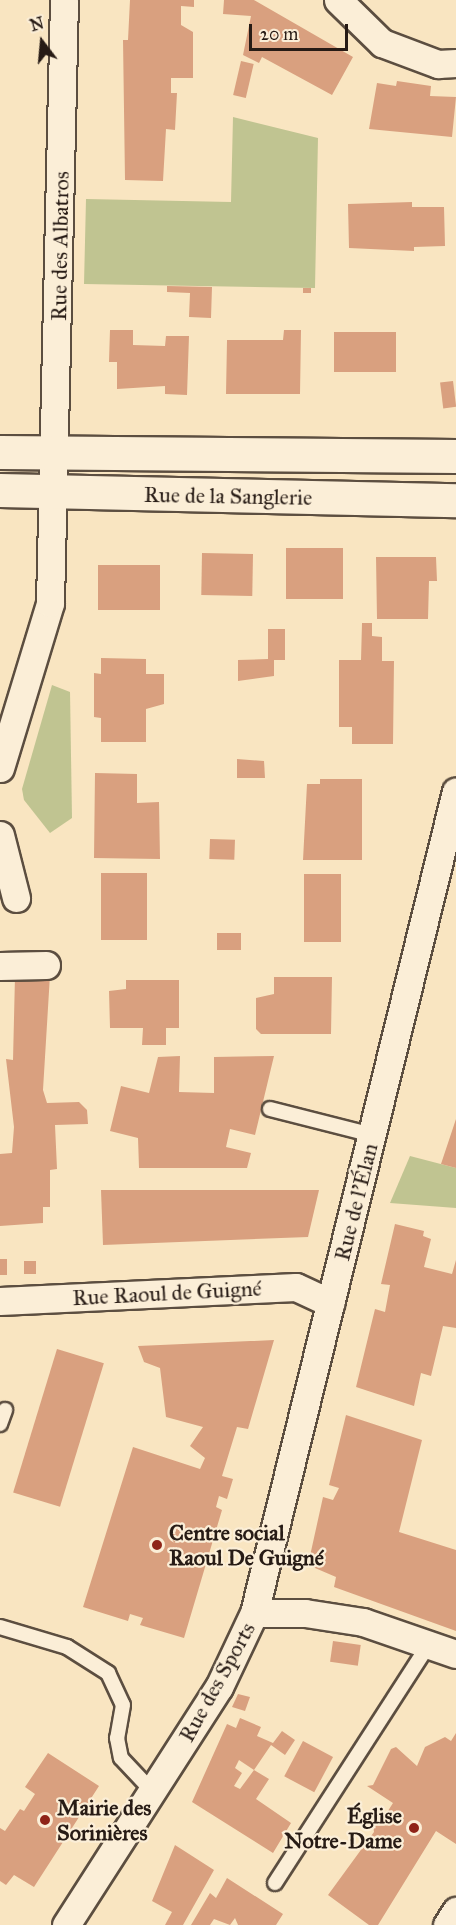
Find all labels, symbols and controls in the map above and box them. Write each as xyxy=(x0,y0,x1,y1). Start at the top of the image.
north arrow xyxy=(12,12,72,72)
scale bar xyxy=(252,12,351,50)
text: N xyxy=(28,13,46,35)
text: 20 m xyxy=(260,23,298,45)
street label: Rue des Albatros xyxy=(45,171,75,321)
street label: Rue de la Sanglerie xyxy=(144,481,312,511)
street label: Rue de l'Élan xyxy=(329,1140,383,1264)
street label: Rue Raoul de Guigné xyxy=(72,1275,262,1311)
place label: Centre social Raoul De Guigné xyxy=(169,1519,324,1570)
marker: Centre social Raoul De Guigné xyxy=(150,1538,164,1552)
street label: Rue des Sports xyxy=(173,1618,261,1746)
place label: Mairie des Sorinières xyxy=(57,1794,151,1846)
place label: Église Notre-Dame xyxy=(284,1802,402,1854)
marker: Mairie des Sorinières xyxy=(38,1813,52,1827)
marker: Église Notre-Dame xyxy=(407,1821,421,1835)

